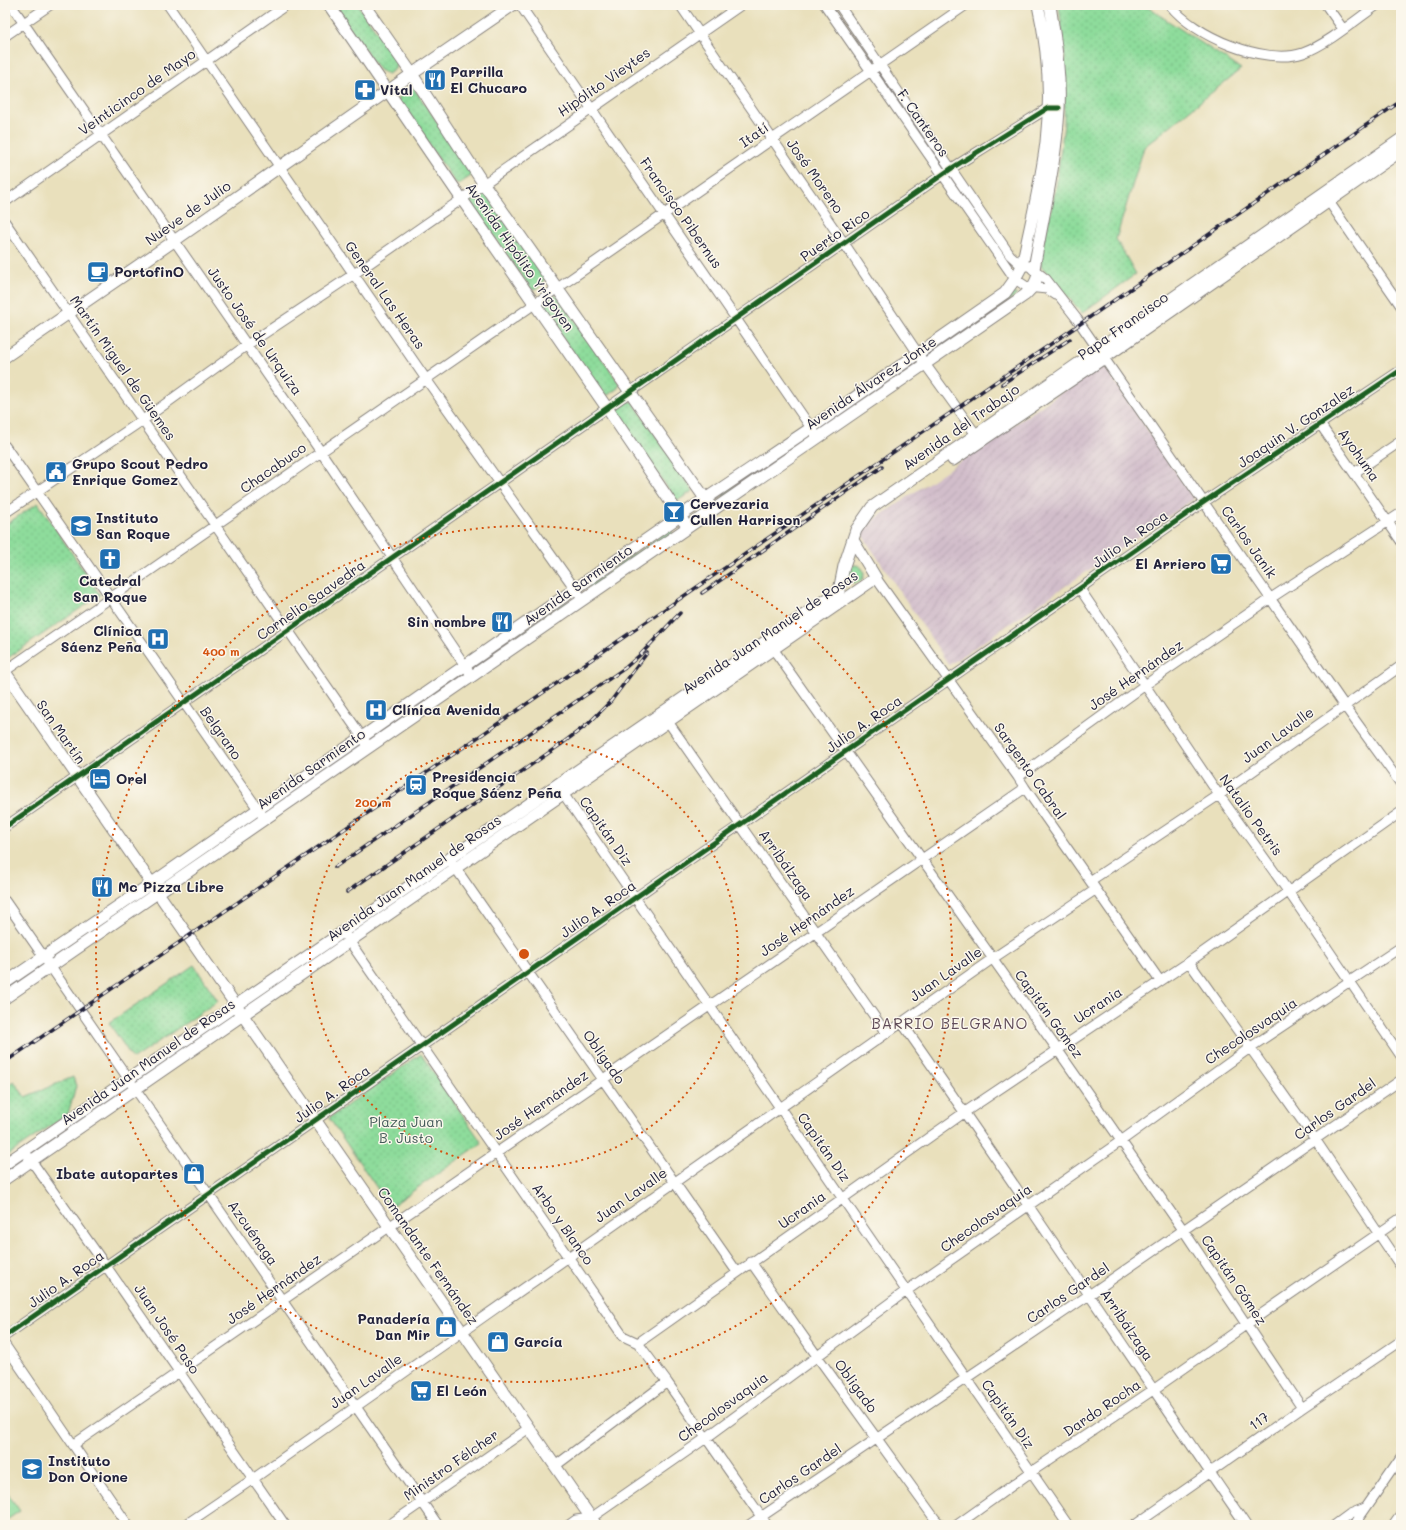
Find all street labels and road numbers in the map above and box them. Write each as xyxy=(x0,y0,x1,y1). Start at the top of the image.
street label: Hipólito Vieytes xyxy=(554,43,654,121)
street label: Veinticinco de Mayo xyxy=(74,44,199,139)
street label: F. Canteros xyxy=(893,85,954,160)
street label: Itatí xyxy=(735,118,772,151)
street label: José Moreno xyxy=(783,135,848,217)
street label: Francisco Pibernus xyxy=(636,153,727,272)
street label: Nueve de Julio xyxy=(141,176,234,249)
street label: Avenida Hipólito Yrigoyen xyxy=(462,179,579,335)
street label: Puerto Rico xyxy=(796,204,873,265)
street label: General Las Heras xyxy=(341,237,430,352)
street label: Justo José de Urquiza xyxy=(204,263,307,399)
street label: Papa Francisco xyxy=(1074,287,1172,364)
street label: Martín Miguel de Güemes xyxy=(66,291,181,444)
street label: Avenida Álvarez Jonte xyxy=(801,332,940,434)
street label: Avenida del Trabajo xyxy=(899,379,1023,474)
street label: Joaquin V. Gonzalez xyxy=(1234,379,1358,472)
street label: Ayohuma xyxy=(1334,424,1385,485)
street label: Chacabuco xyxy=(236,438,310,497)
street label: Carlos Janik xyxy=(1217,502,1281,582)
street label: Julio A. Roca xyxy=(1088,505,1171,572)
street label: Avenida Sarmiento xyxy=(520,540,636,629)
street label: Cornelio Saavedra xyxy=(253,555,369,644)
street label: Avenida Juan Manuel de Rosas xyxy=(678,565,861,698)
street label: José Hernández xyxy=(1085,635,1187,714)
street label: Julio A. Roca xyxy=(822,690,905,757)
street label: San Martín xyxy=(32,696,90,767)
street label: Belgrano xyxy=(196,702,247,763)
street label: Juan Lavalle xyxy=(1238,702,1317,767)
street label: Sargento Cabral xyxy=(990,719,1071,823)
street label: Avenida Sarmiento xyxy=(253,724,369,813)
street label: Natalio Petris xyxy=(1216,770,1287,859)
street label: Capitán Diz xyxy=(576,792,637,869)
street label: Avenida Juan Manuel de Rosas xyxy=(323,810,505,945)
street label: Arribálzaga xyxy=(755,825,818,904)
street label: Julio A. Roca xyxy=(556,875,639,942)
street label: José Hernández xyxy=(756,881,858,960)
street label: Juan Lavalle xyxy=(906,942,986,1006)
street label: Capitán Gómez xyxy=(1011,966,1088,1062)
street label: Ucrania xyxy=(1070,982,1126,1027)
street label: Checolosvaquia xyxy=(1201,993,1301,1069)
street label: Avenida Juan Manuel de Rosas xyxy=(57,994,239,1129)
street label: Obligado xyxy=(579,1026,630,1087)
street label: Julio A. Roca xyxy=(290,1060,373,1127)
street label: José Hernández xyxy=(490,1065,592,1144)
street label: Carlos Gardel xyxy=(1290,1073,1379,1144)
street label: Capitán Diz xyxy=(794,1108,855,1185)
street label: Juan Lavalle xyxy=(591,1163,671,1227)
street label: Arbo y Blanco xyxy=(528,1179,599,1268)
street label: Checolosvaquia xyxy=(936,1179,1035,1256)
street label: Comandante Fernández xyxy=(374,1183,483,1328)
street label: Ucrania xyxy=(774,1186,829,1233)
street label: Azcuénaga xyxy=(224,1196,283,1269)
street label: Capitán Gómez xyxy=(1197,1231,1272,1329)
street label: Julio A. Roca xyxy=(24,1245,107,1312)
street label: José Hernández xyxy=(223,1249,325,1328)
street label: Carlos Gardel xyxy=(1023,1258,1113,1327)
street label: Juan José Paso xyxy=(130,1280,205,1377)
street label: Arribálzaga xyxy=(1096,1285,1158,1364)
street label: Juan Lavalle xyxy=(326,1349,406,1413)
street label: Obligado xyxy=(831,1355,882,1416)
street label: Checolosvaquia xyxy=(674,1367,772,1446)
street label: Capitán Diz xyxy=(978,1375,1039,1452)
street label: Dardo Rocha xyxy=(1059,1375,1144,1440)
street label: 117 xyxy=(1245,1407,1273,1434)
street label: Ministro Félcher xyxy=(399,1425,502,1505)
street label: Carlos Gardel xyxy=(755,1439,845,1508)

